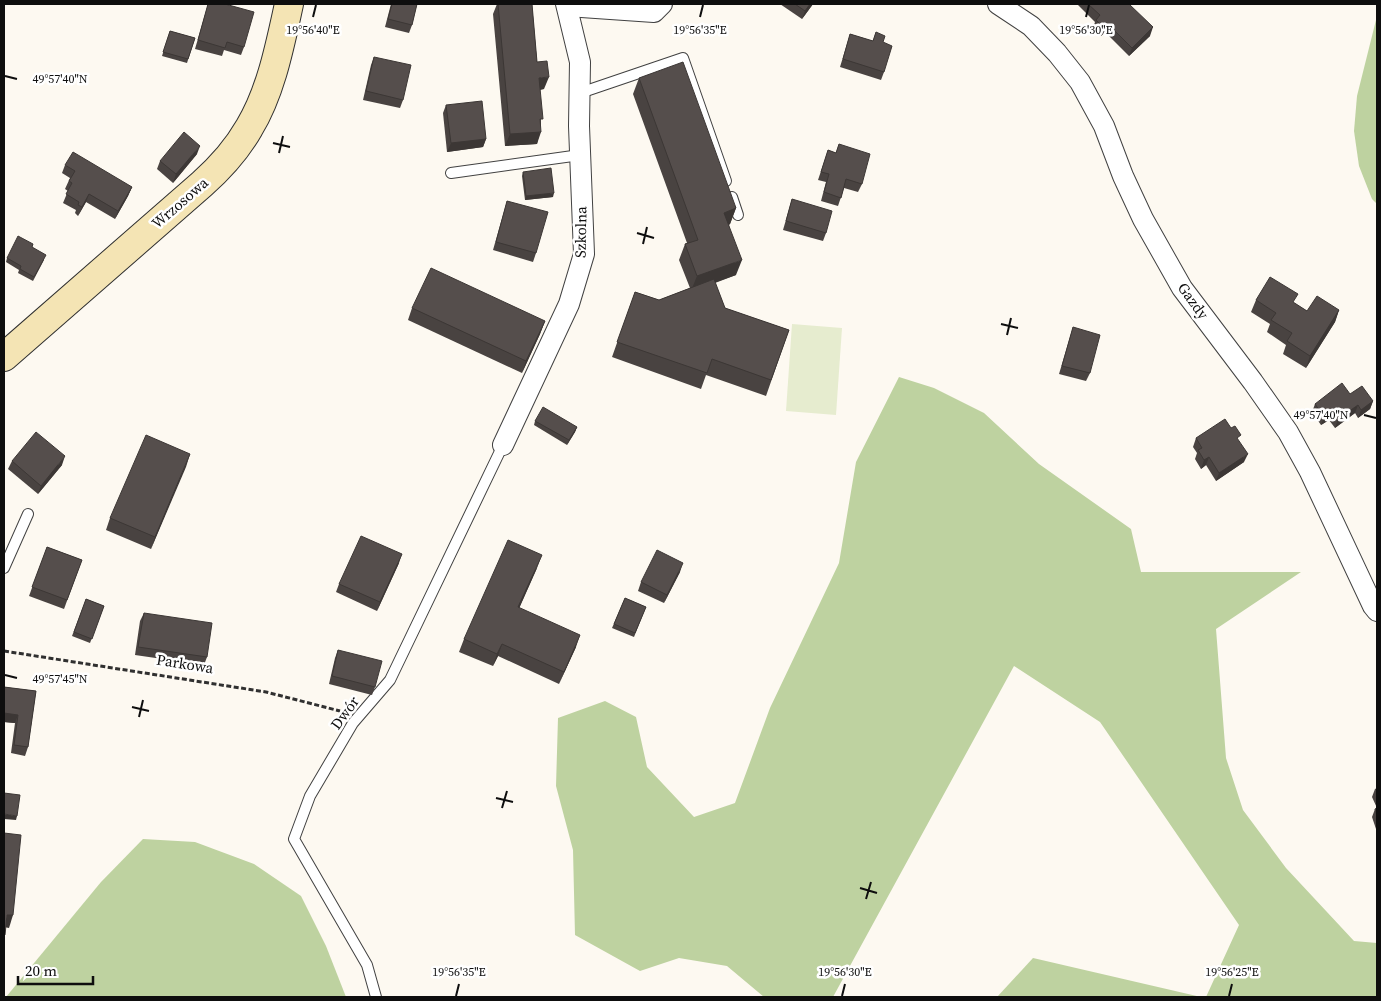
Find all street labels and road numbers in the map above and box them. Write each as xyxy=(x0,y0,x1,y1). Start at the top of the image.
street label: Wrzosowa xyxy=(147,172,213,233)
street label: Szkolna xyxy=(570,206,591,258)
street label: Gazdy xyxy=(1173,278,1214,324)
street label: Parkowa xyxy=(155,649,216,678)
street label: Dwór xyxy=(325,691,364,734)

